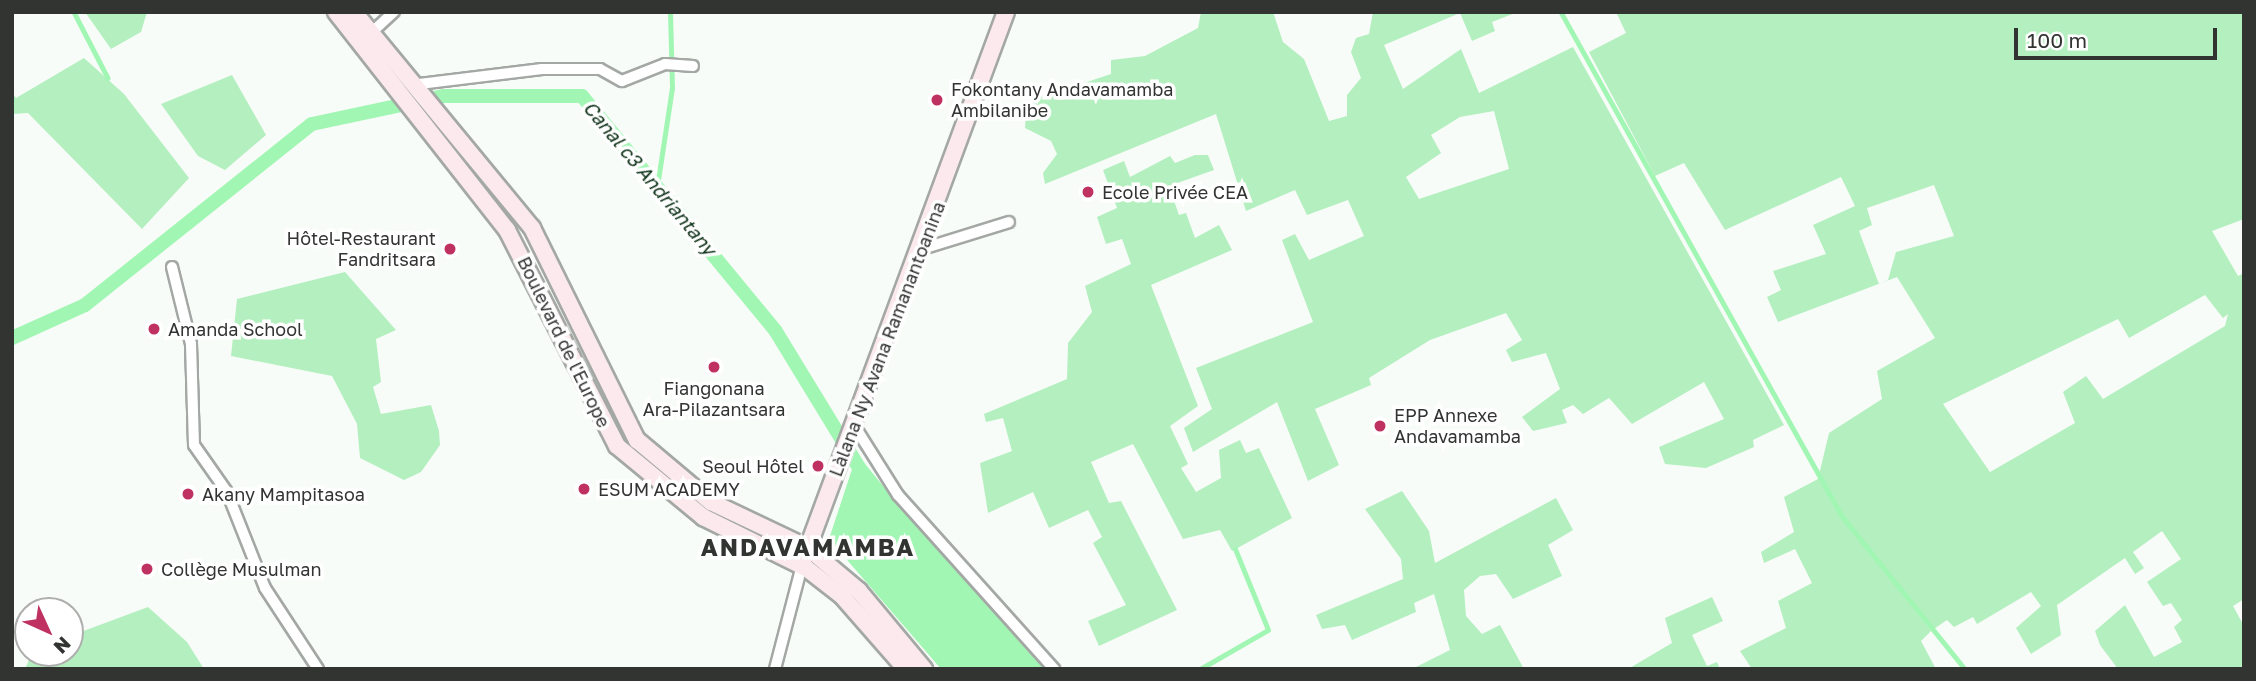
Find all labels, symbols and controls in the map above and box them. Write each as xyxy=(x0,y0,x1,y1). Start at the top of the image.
scale bar xyxy=(2018,14,2221,58)
text: 100 m xyxy=(2027,27,2087,53)
place label: Fokontany Andavamamba Ambilanibe xyxy=(951,79,1173,122)
marker: Fokontany Andavamamba Ambilanibe xyxy=(929,92,945,108)
water label: Canal c3 Andriantany xyxy=(579,96,721,260)
place label: Ecole Privée CEA xyxy=(1102,181,1248,203)
marker: Ecole Privée CEA xyxy=(1080,184,1096,200)
street label: Làlana Ny Avana Ramanantoanina xyxy=(824,198,950,480)
place label: Hôtel-Restaurant Fandritsara xyxy=(287,228,436,270)
marker: Hôtel-Restaurant Fandritsara xyxy=(442,241,458,257)
street label: Boulevard de l'Europe xyxy=(513,253,615,431)
place label: Amanda School xyxy=(168,318,303,340)
marker: Amanda School xyxy=(146,321,162,337)
marker: Fiangonana Ara-Pilazantsara xyxy=(706,359,722,375)
place label: Fiangonana Ara-Pilazantsara xyxy=(643,378,785,420)
place label: EPP Annexe Andavamamba xyxy=(1394,405,1521,448)
marker: EPP Annexe Andavamamba xyxy=(1372,418,1388,434)
place label: Seoul Hôtel xyxy=(702,455,804,477)
marker: Seoul Hôtel xyxy=(810,458,826,474)
place label: ESUM ACADEMY xyxy=(598,478,740,500)
marker: ESUM ACADEMY xyxy=(576,481,592,497)
place label: Akany Mampitasoa xyxy=(202,483,365,505)
marker: Akany Mampitasoa xyxy=(180,486,196,502)
district label: ANDAVAMAMBA xyxy=(702,533,914,561)
place label: Collège Musulman xyxy=(161,558,322,580)
marker: Collège Musulman xyxy=(139,561,155,577)
north arrow xyxy=(14,597,84,667)
text: N xyxy=(50,633,76,659)

